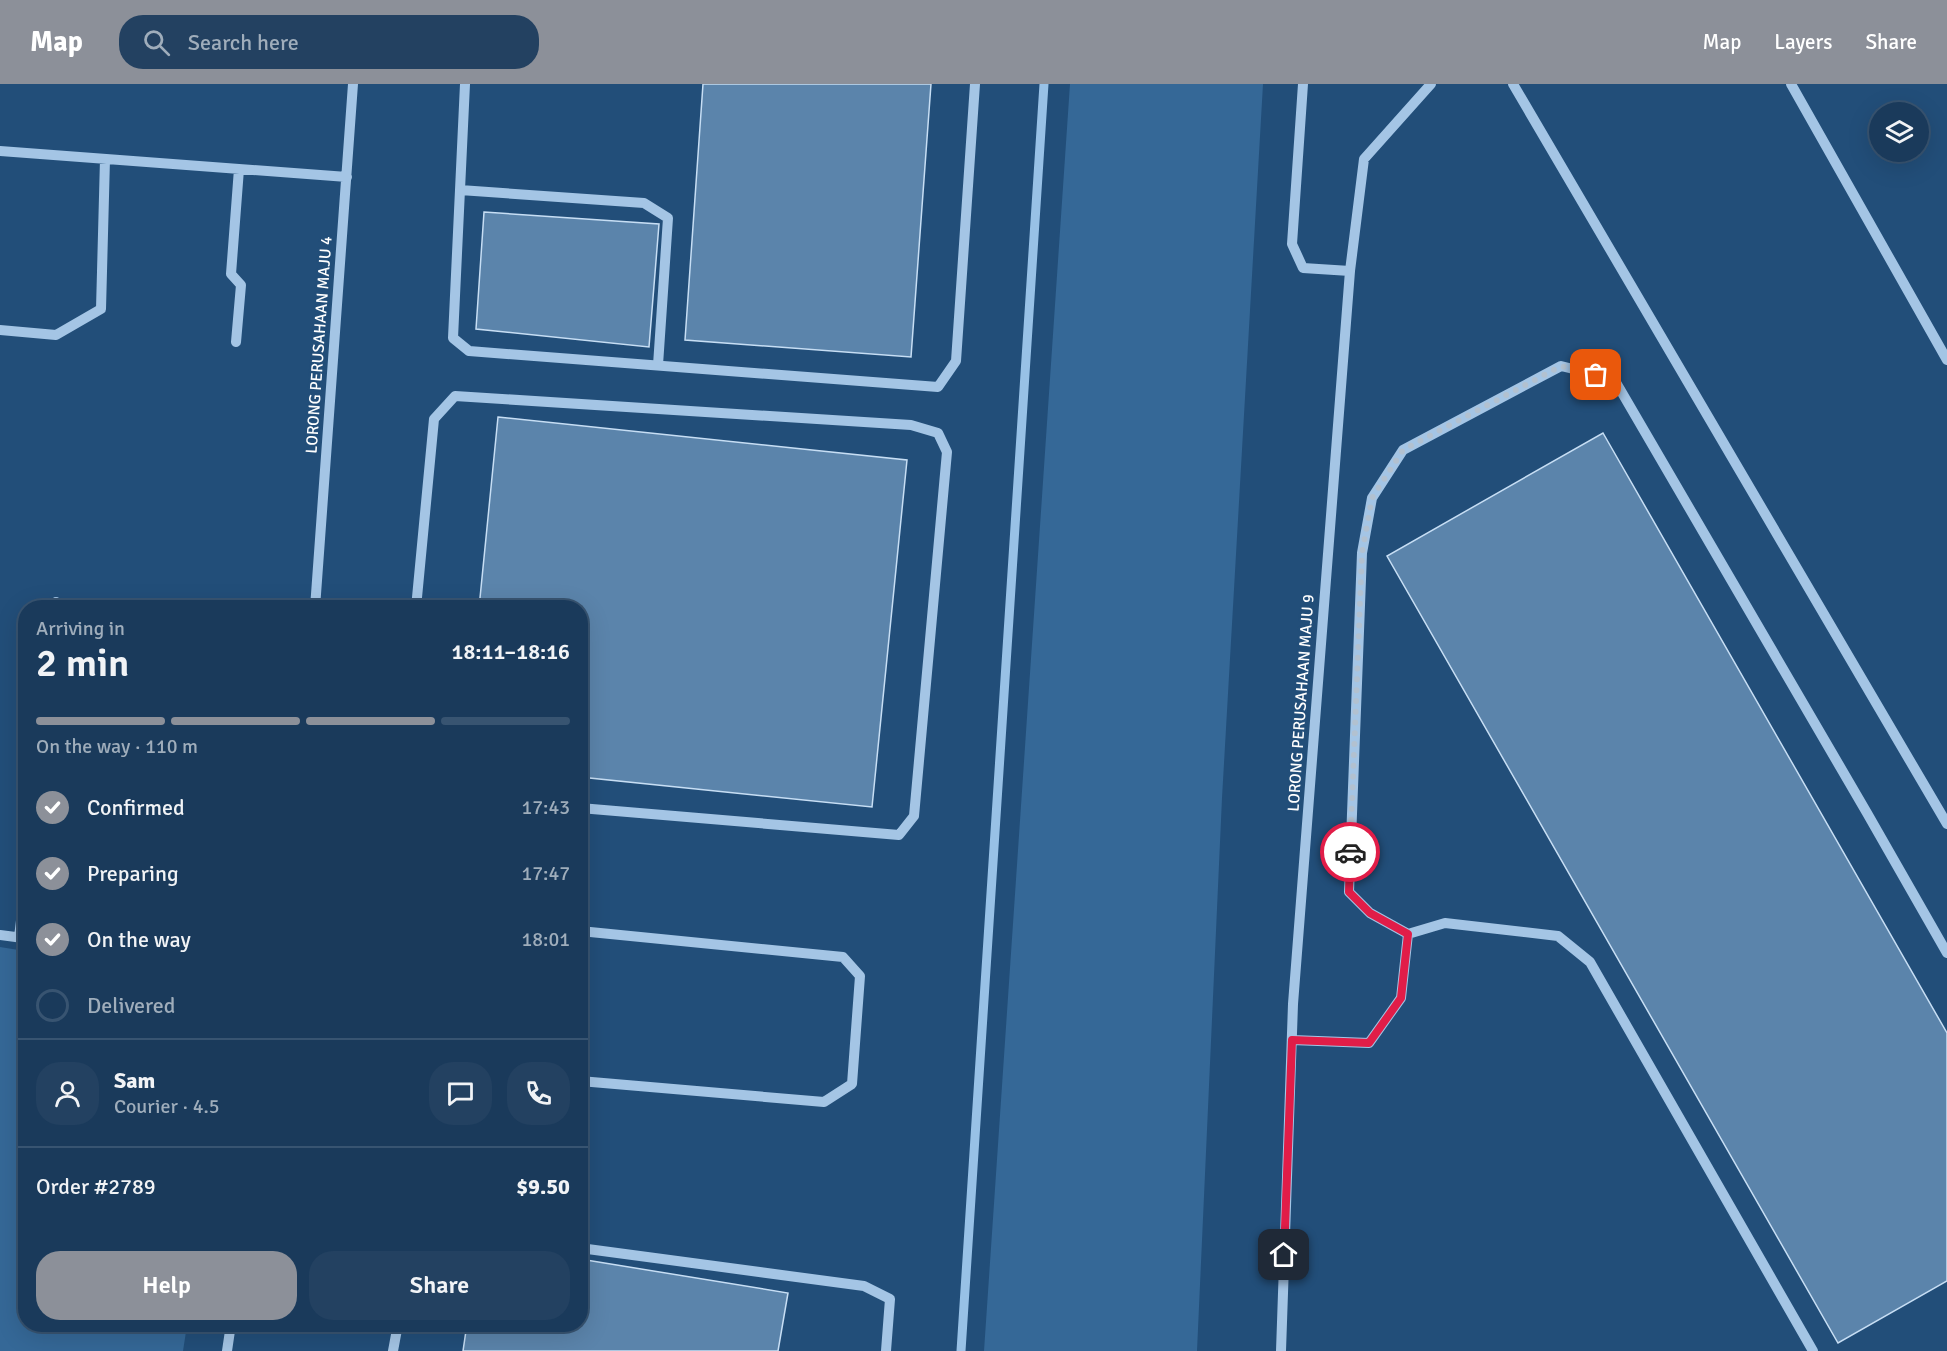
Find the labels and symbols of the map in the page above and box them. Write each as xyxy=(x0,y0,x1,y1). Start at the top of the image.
street label: LORONG PERUSAHAAN MAJU 4 xyxy=(301,235,337,454)
pin xyxy=(1570,349,1621,400)
street label: LORONG PERUSAHAAN MAJU 9 xyxy=(1283,594,1319,812)
courier xyxy=(1320,822,1380,882)
pin xyxy=(1258,1229,1309,1280)

